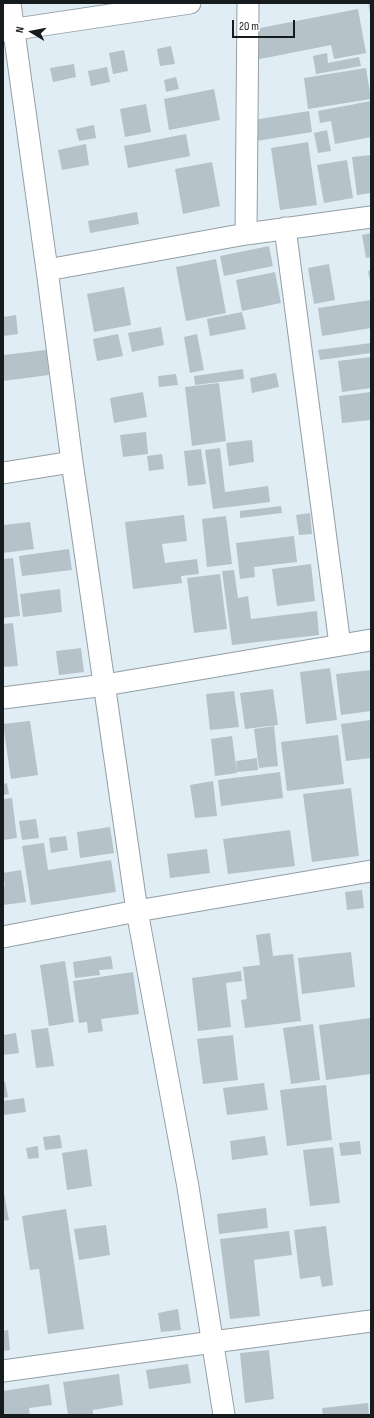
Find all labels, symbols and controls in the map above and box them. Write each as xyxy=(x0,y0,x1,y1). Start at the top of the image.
north arrow xyxy=(12,12,52,52)
scale bar xyxy=(234,12,297,38)
text: 20 m xyxy=(239,19,259,34)
text: N xyxy=(13,26,27,34)

